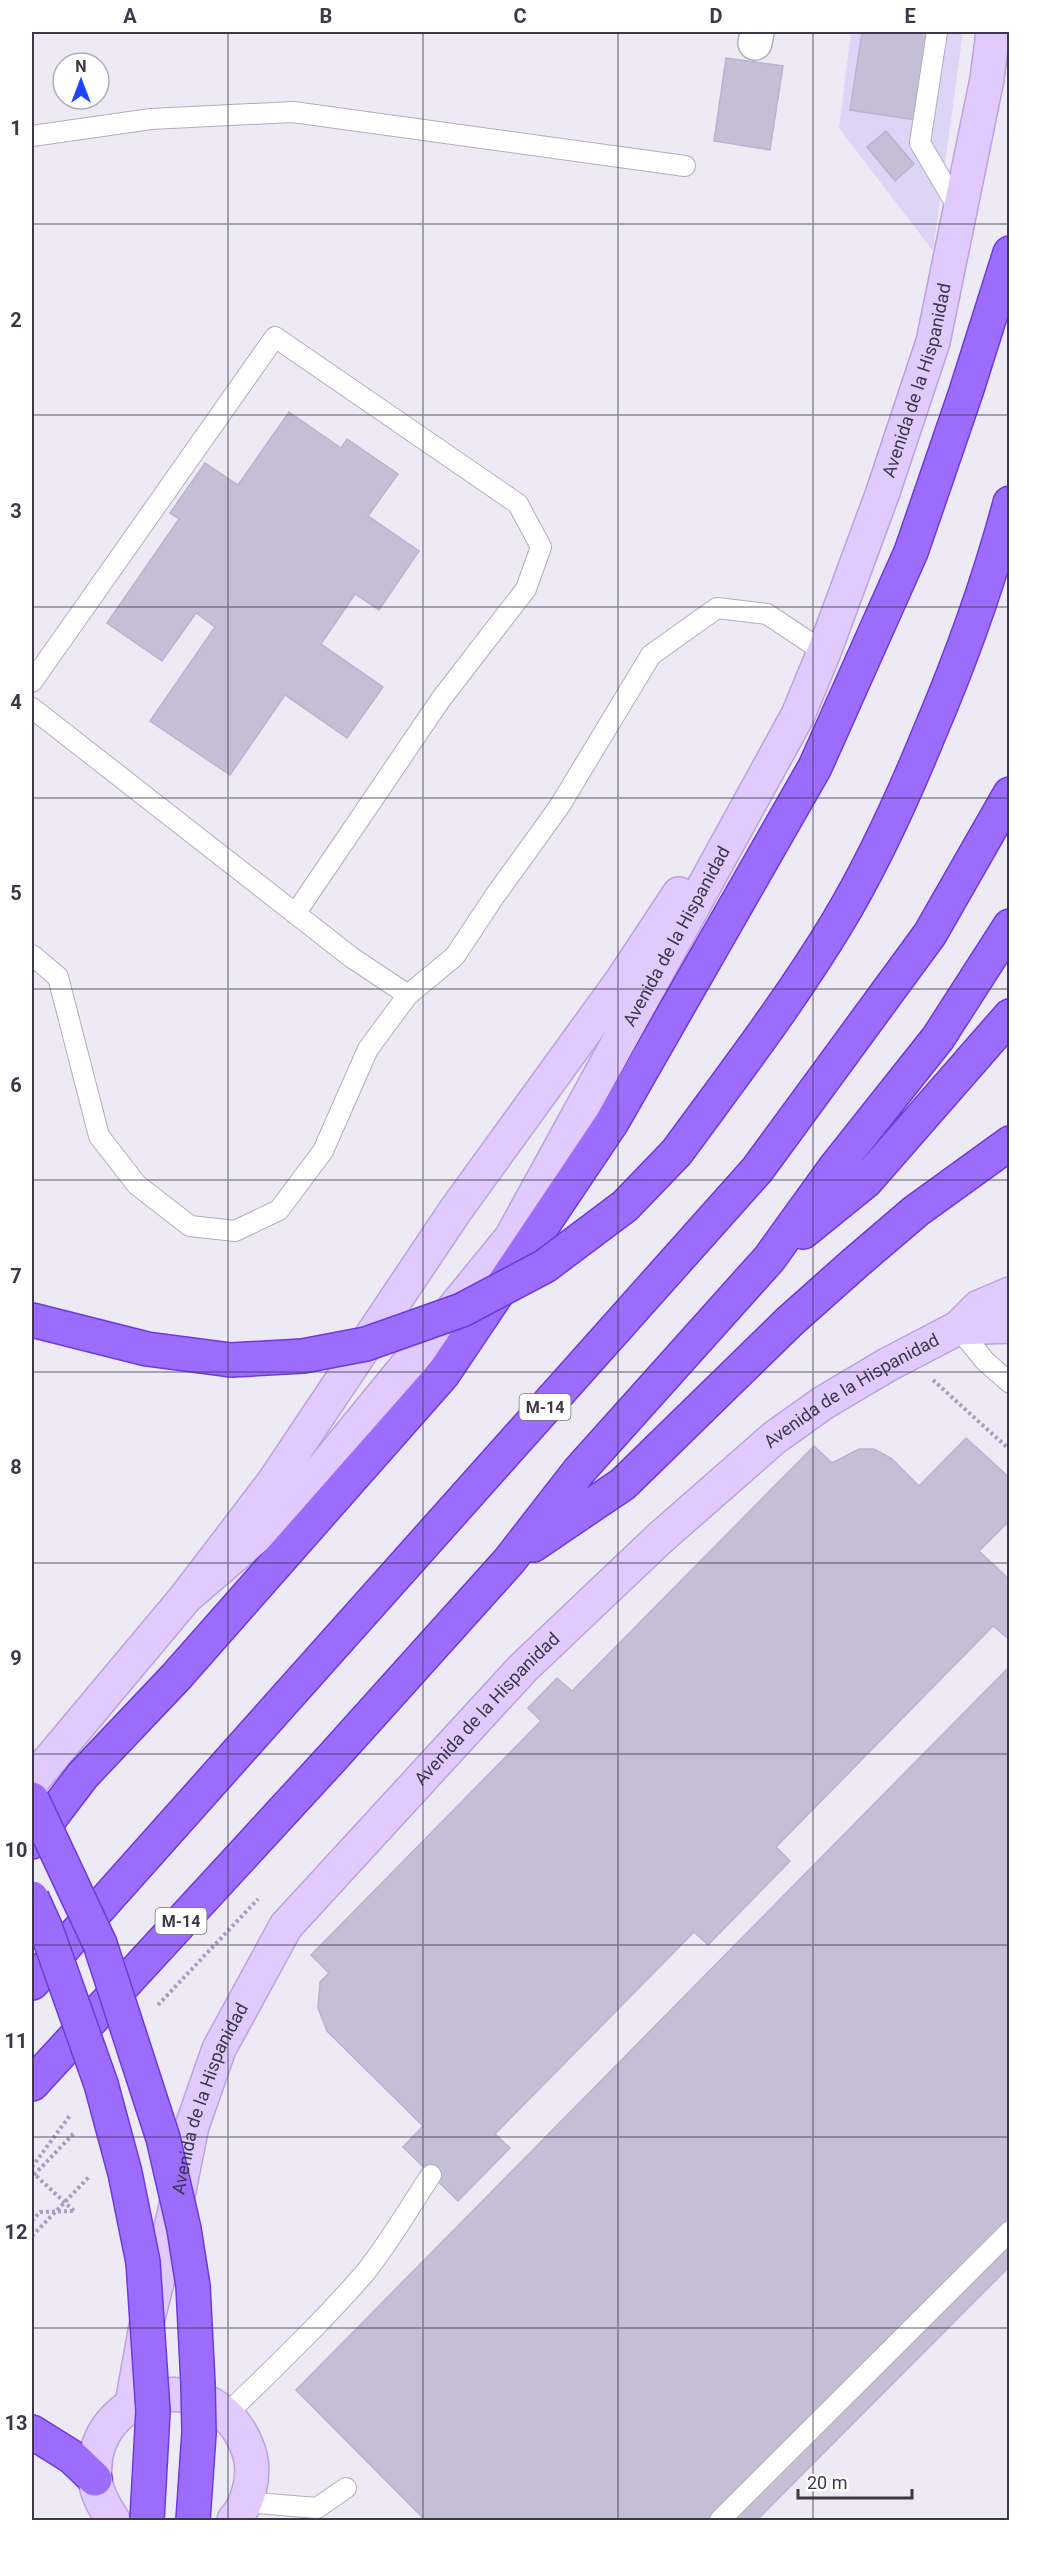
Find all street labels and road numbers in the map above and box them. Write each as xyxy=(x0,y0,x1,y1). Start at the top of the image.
street label: Avenida de la Hispanidad xyxy=(878,281,955,480)
street label: Avenida de la Hispanidad xyxy=(618,842,734,1030)
street label: Avenida de la Hispanidad xyxy=(759,1329,942,1452)
road number: M-14 xyxy=(520,1394,570,1420)
street label: Avenida de la Hispanidad xyxy=(410,1628,564,1789)
road number: M-14 xyxy=(156,1908,207,1934)
street label: Avenida de la Hispanidad xyxy=(167,1999,252,2196)

